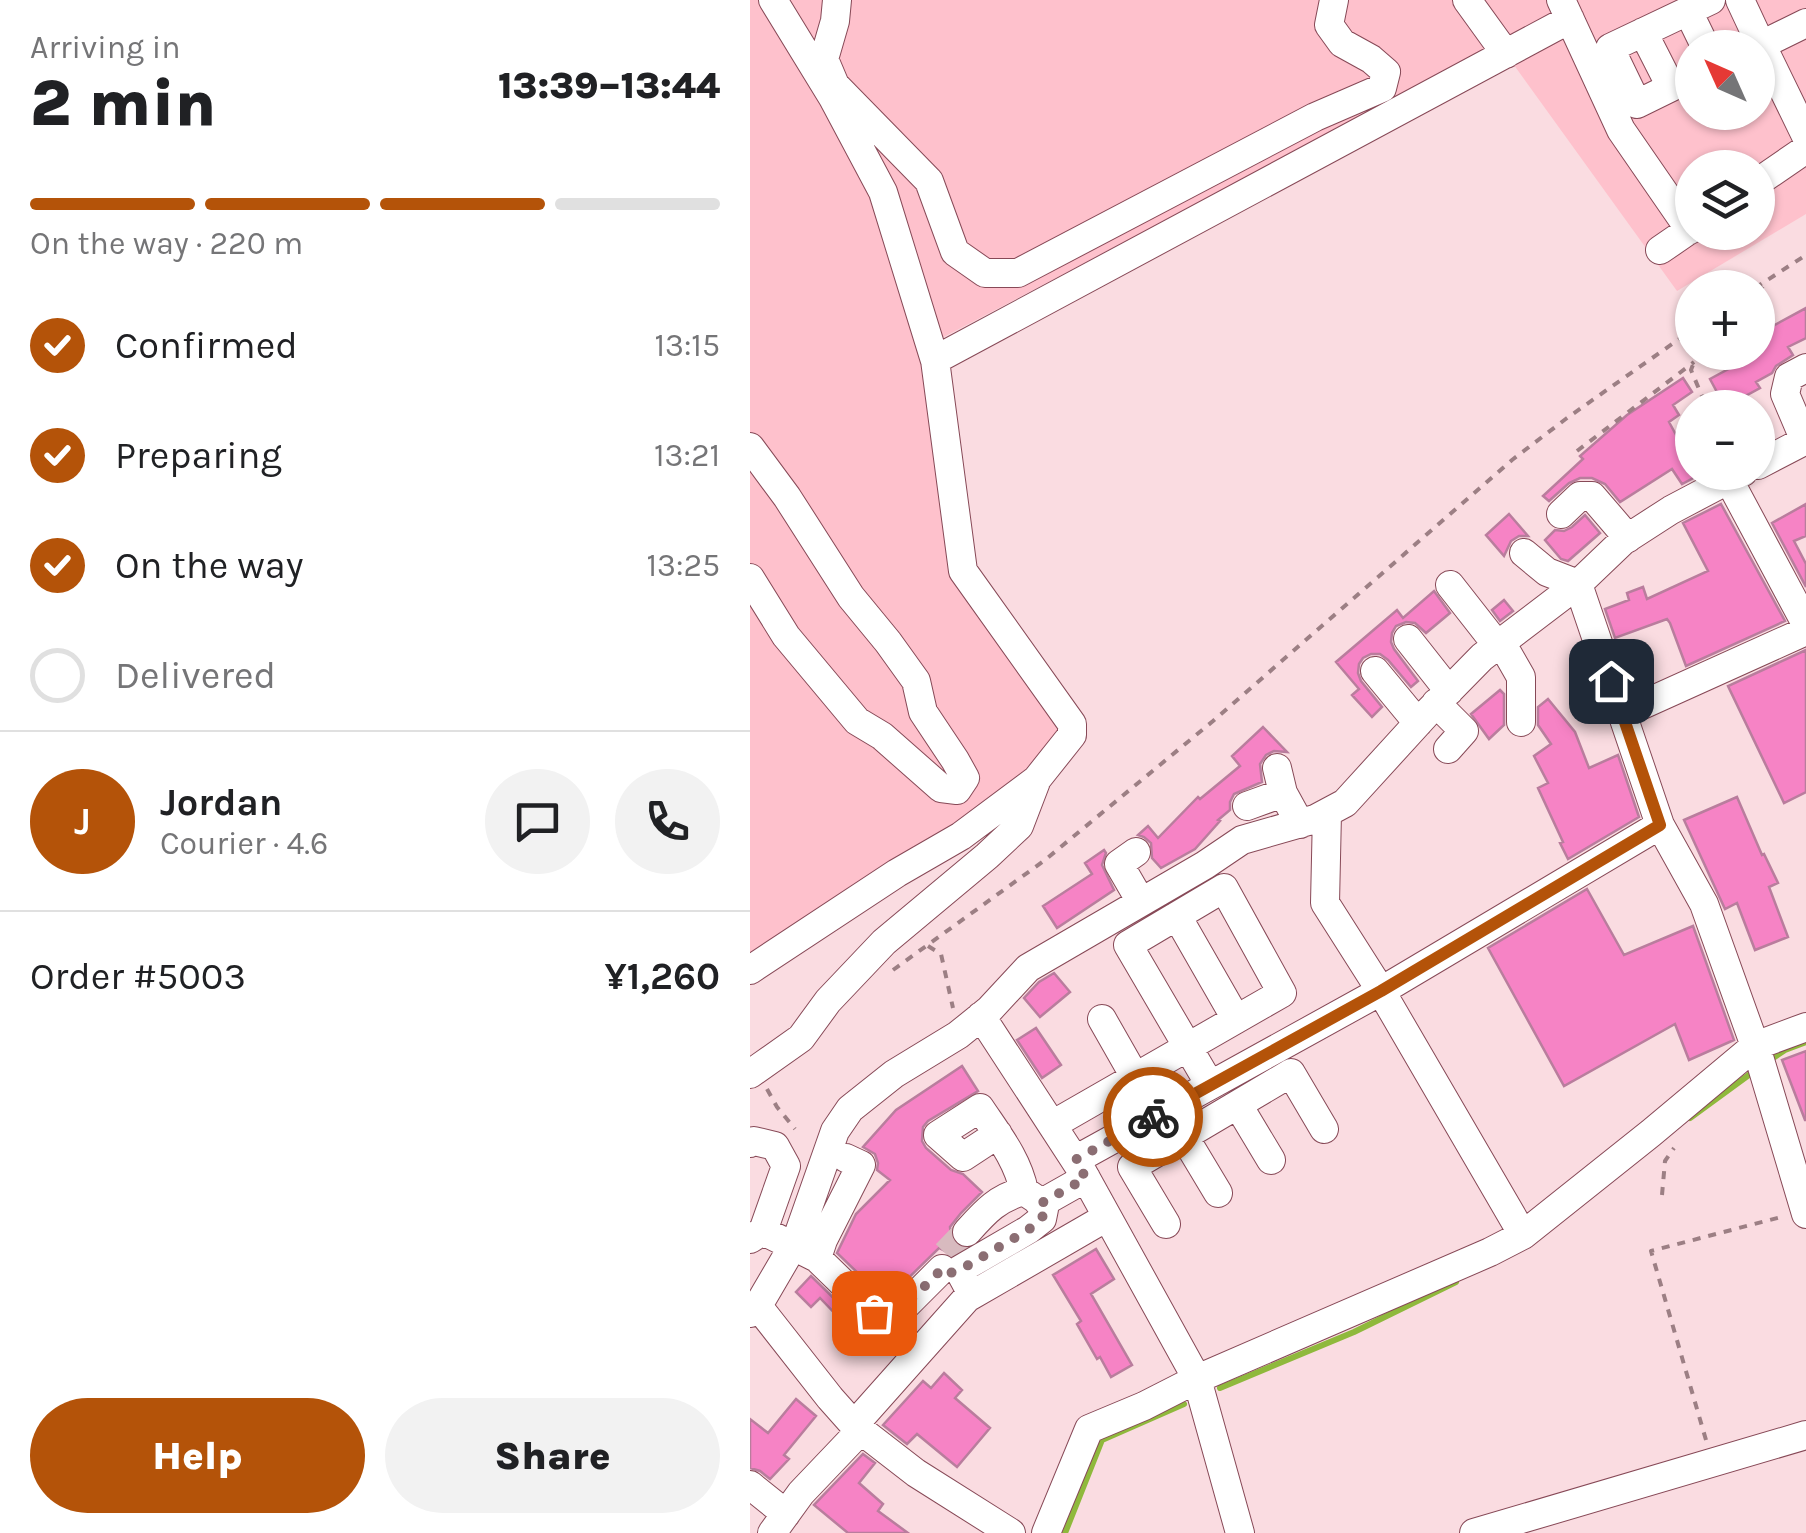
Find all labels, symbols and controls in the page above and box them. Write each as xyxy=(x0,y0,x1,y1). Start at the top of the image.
text: Arriving in xyxy=(30,29,181,66)
north arrow xyxy=(1675,30,1775,130)
map controls xyxy=(1675,30,1775,490)
text: 13:39–13:44 xyxy=(498,63,720,108)
text: 2 min xyxy=(30,65,216,141)
button: layers xyxy=(1675,150,1775,250)
text: On the way · 220 m xyxy=(30,225,303,262)
button: + xyxy=(1675,270,1775,370)
icon: check xyxy=(30,318,85,373)
text: Confirmed xyxy=(115,323,298,368)
text: 13:15 xyxy=(655,327,720,364)
button: − xyxy=(1675,390,1775,490)
icon: check xyxy=(30,428,85,483)
text: Preparing xyxy=(115,433,282,478)
text: 13:21 xyxy=(654,437,720,474)
icon: check xyxy=(30,538,85,593)
text: On the way xyxy=(115,543,303,588)
text: 13:25 xyxy=(647,547,720,584)
pin xyxy=(1569,639,1654,724)
text: Delivered xyxy=(115,653,276,698)
icon: home xyxy=(1584,654,1639,709)
button: chat xyxy=(485,769,590,874)
button: phone xyxy=(615,769,720,874)
text: Jordan xyxy=(160,780,283,825)
text: J xyxy=(74,799,91,844)
text: Courier · 4.6 xyxy=(160,825,328,862)
text: Order #5003 xyxy=(30,954,246,999)
text: ¥1,260 xyxy=(604,954,720,999)
courier xyxy=(1103,1067,1203,1167)
icon: bike xyxy=(1126,1090,1181,1145)
pin xyxy=(832,1271,917,1356)
icon: bag xyxy=(847,1286,902,1341)
button: Help xyxy=(30,1398,365,1513)
button: Share xyxy=(385,1398,720,1513)

